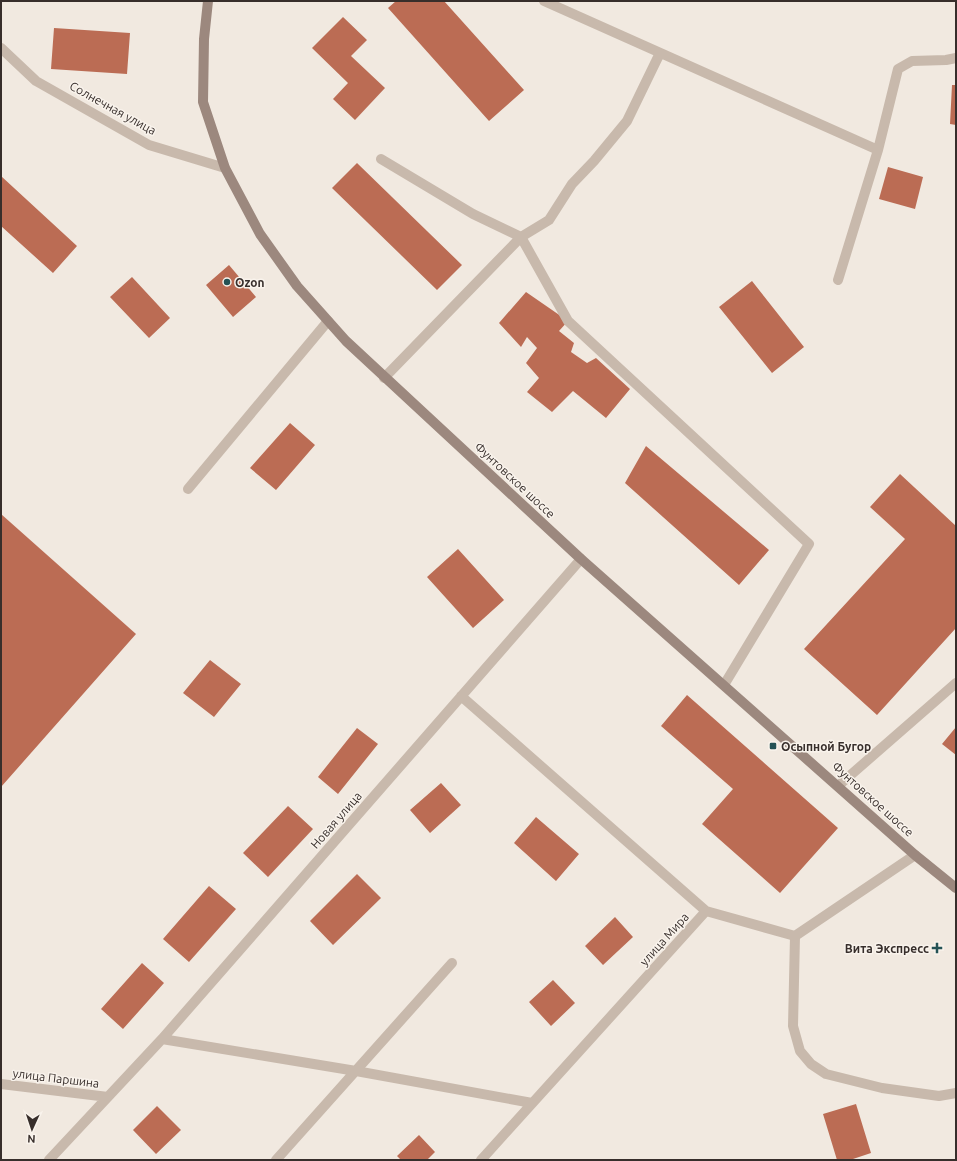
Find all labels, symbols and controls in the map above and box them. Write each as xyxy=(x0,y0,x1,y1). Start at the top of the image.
street label: Солнечная улица xyxy=(68,79,158,137)
place label: Ozon xyxy=(235,276,264,289)
marker: Ozon xyxy=(222,277,232,287)
street label: Фунтовское шоссе xyxy=(472,440,558,520)
place label: Осыпной Бугор xyxy=(781,740,871,753)
marker: Осыпной Бугор xyxy=(768,741,778,751)
street label: Фунтовское шоссе xyxy=(830,759,916,839)
street label: Новая улица xyxy=(308,789,364,851)
street label: улица Мира xyxy=(637,910,691,968)
place label: Вита Экспресс xyxy=(845,942,929,955)
marker: Вита Экспресс xyxy=(932,943,942,953)
street label: улица Паршина xyxy=(12,1066,100,1090)
north arrow xyxy=(12,1109,52,1149)
text: N xyxy=(27,1133,36,1145)

